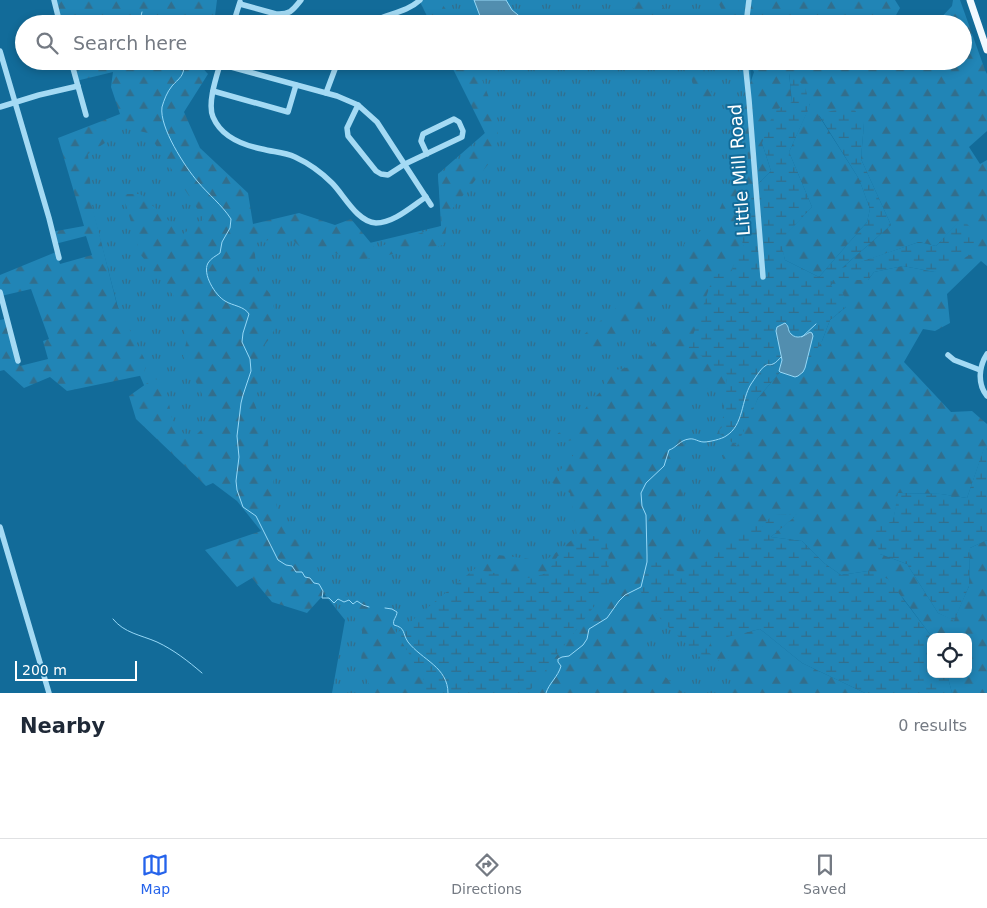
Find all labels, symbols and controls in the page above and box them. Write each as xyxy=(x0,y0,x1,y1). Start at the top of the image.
search box xyxy=(15,15,972,70)
icon: search xyxy=(33,29,61,57)
text: Search here xyxy=(73,32,187,54)
street label: Little Mill Road xyxy=(724,103,754,237)
map controls xyxy=(927,633,972,678)
button: locate xyxy=(927,633,972,678)
scale bar xyxy=(15,658,138,681)
text: 200 m xyxy=(22,662,67,678)
text: Nearby xyxy=(20,714,105,738)
text: 0 results xyxy=(898,716,967,735)
tab: Map xyxy=(141,851,170,897)
tab: Directions xyxy=(451,851,522,897)
tab: Saved xyxy=(803,851,846,897)

